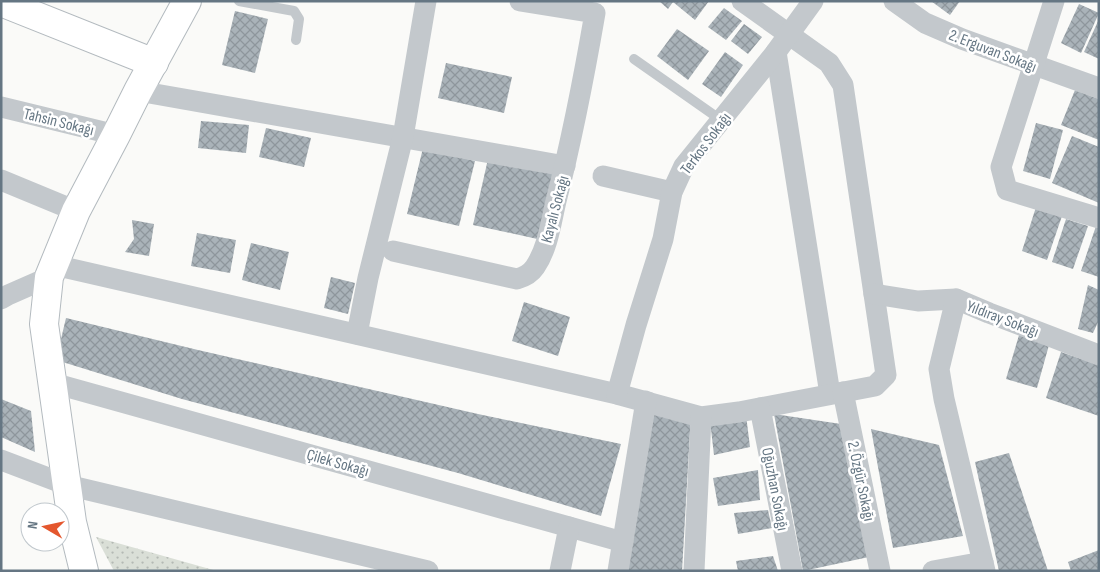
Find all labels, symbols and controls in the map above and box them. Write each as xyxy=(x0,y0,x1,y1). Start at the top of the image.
street label: 2. Erguvan Sokağı xyxy=(946,26,1039,77)
street label: Tahsin Sokağı xyxy=(22,105,96,140)
street label: Terkos Sokağı xyxy=(677,109,736,179)
street label: Kayalı Sokağı xyxy=(537,174,574,245)
street label: Yıldıray Sokağı xyxy=(964,297,1041,342)
street label: 2. Özgür Sokağı xyxy=(843,440,878,523)
street label: Çilek Sokağı xyxy=(304,446,371,481)
street label: Oğuzhan Sokağı xyxy=(757,446,792,532)
north arrow xyxy=(20,502,70,552)
text: N xyxy=(24,520,42,530)

